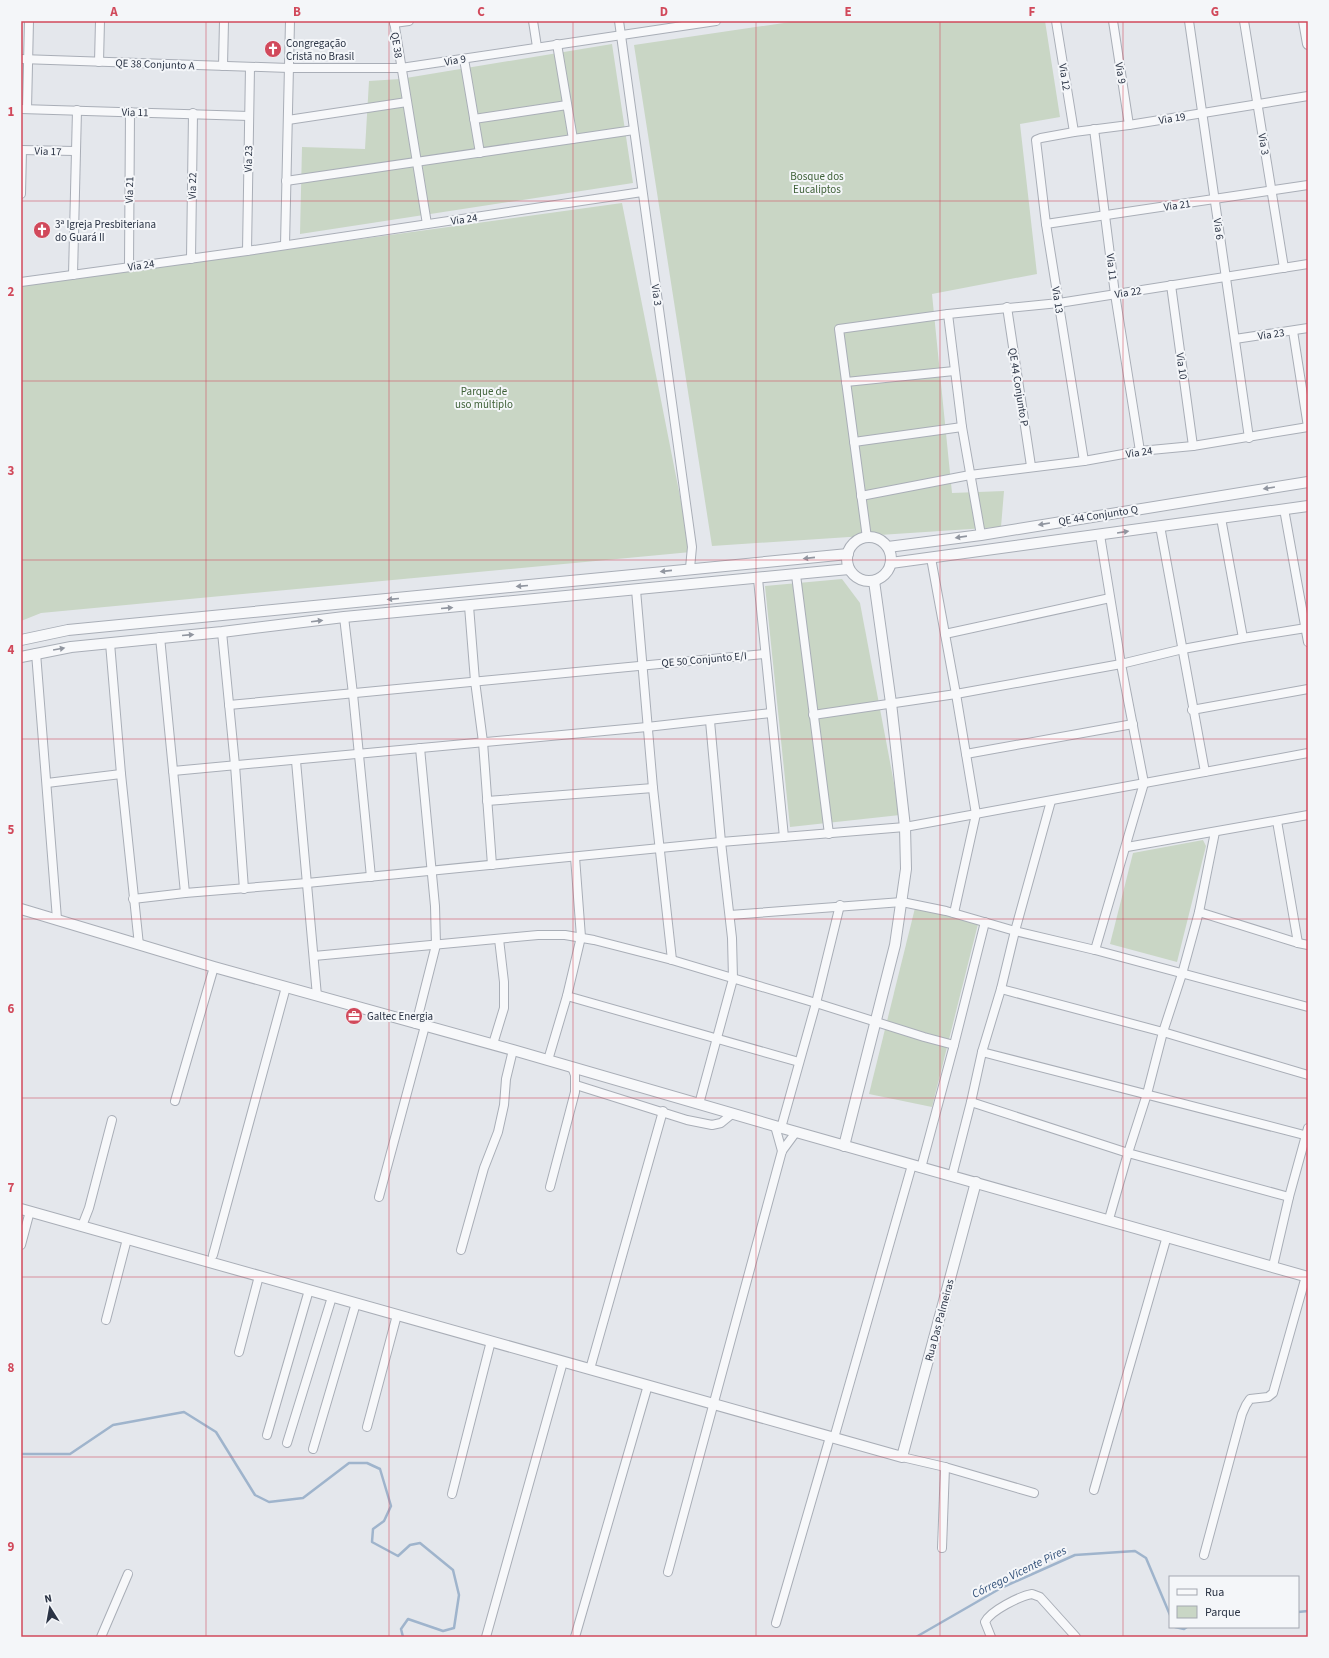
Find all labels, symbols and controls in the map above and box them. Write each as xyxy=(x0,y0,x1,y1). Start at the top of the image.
text: A xyxy=(109,3,118,21)
text: B xyxy=(293,3,301,21)
text: C xyxy=(477,3,485,21)
text: D xyxy=(660,3,668,21)
text: E xyxy=(844,3,852,21)
text: F xyxy=(1029,3,1036,21)
text: G xyxy=(1211,3,1219,21)
street label: QE 38 xyxy=(387,31,406,60)
place label: Congregação Cristã no Brasil xyxy=(286,36,354,64)
church icon: Congregação Cristã no Brasil xyxy=(263,39,283,59)
street label: Via 9 xyxy=(443,51,467,70)
street label: QE 38 Conjunto A xyxy=(115,56,195,73)
street label: Via 9 xyxy=(1111,61,1130,85)
street label: Via 12 xyxy=(1055,63,1074,92)
text: 1 xyxy=(8,103,15,121)
street label: Via 11 xyxy=(121,105,149,120)
street label: Via 19 xyxy=(1158,109,1187,128)
street label: Via 3 xyxy=(1254,132,1273,156)
street label: Via 17 xyxy=(34,144,62,159)
street label: Via 23 xyxy=(241,145,256,173)
park label: Bosque dos Eucaliptos xyxy=(790,169,844,197)
street label: Via 22 xyxy=(185,172,200,200)
street label: Via 21 xyxy=(122,176,137,204)
street label: Via 21 xyxy=(1163,196,1192,215)
street label: Via 24 xyxy=(450,210,479,229)
place label: 3ª Igreja Presbiteriana do Guará II xyxy=(55,217,156,245)
street label: Via 6 xyxy=(1210,217,1228,241)
church icon: 3ª Igreja Presbiteriana do Guará II xyxy=(32,220,52,240)
street label: Via 11 xyxy=(1102,253,1121,281)
street label: Via 24 xyxy=(127,256,156,275)
text: 2 xyxy=(8,283,15,301)
street label: Via 3 xyxy=(648,283,665,307)
street label: Via 22 xyxy=(1114,283,1143,302)
street label: Via 13 xyxy=(1048,286,1067,315)
street label: Via 23 xyxy=(1257,325,1286,344)
street label: QE 44 Conjunto P xyxy=(1005,347,1032,427)
street label: Via 10 xyxy=(1172,352,1191,381)
park label: Parque de uso múltiplo xyxy=(455,384,513,412)
street label: Via 24 xyxy=(1125,443,1154,462)
text: 3 xyxy=(8,462,15,480)
one-way arrow xyxy=(1263,485,1276,491)
street label: QE 44 Conjunto Q xyxy=(1057,502,1139,529)
one-way arrow xyxy=(1038,521,1050,527)
one-way arrow xyxy=(1116,529,1129,535)
one-way arrow xyxy=(955,534,967,540)
one-way arrow xyxy=(803,554,815,561)
one-way arrow xyxy=(660,568,672,574)
one-way arrow xyxy=(516,583,528,589)
one-way arrow xyxy=(387,595,399,602)
one-way arrow xyxy=(441,605,453,612)
one-way arrow xyxy=(311,617,324,624)
one-way arrow xyxy=(182,632,194,638)
text: 4 xyxy=(8,641,15,659)
one-way arrow xyxy=(53,646,65,652)
street label: QE 50 Conjunto E/I xyxy=(661,648,747,671)
text: 5 xyxy=(8,821,15,839)
text: 6 xyxy=(8,1000,15,1018)
office icon: Galtec Energia xyxy=(344,1006,364,1026)
place label: Galtec Energia xyxy=(367,1009,433,1024)
text: 7 xyxy=(8,1179,15,1197)
street label: Rua Das Palmeiras xyxy=(921,1277,958,1363)
text: 8 xyxy=(8,1359,15,1377)
text: 9 xyxy=(8,1538,15,1556)
water label: Córrego Vicente Pires xyxy=(969,1542,1070,1603)
legend xyxy=(1169,1576,1299,1628)
text: Rua xyxy=(1205,1584,1224,1601)
north arrow xyxy=(30,1588,70,1628)
text: N xyxy=(43,1591,53,1607)
text: Parque xyxy=(1205,1604,1241,1621)

